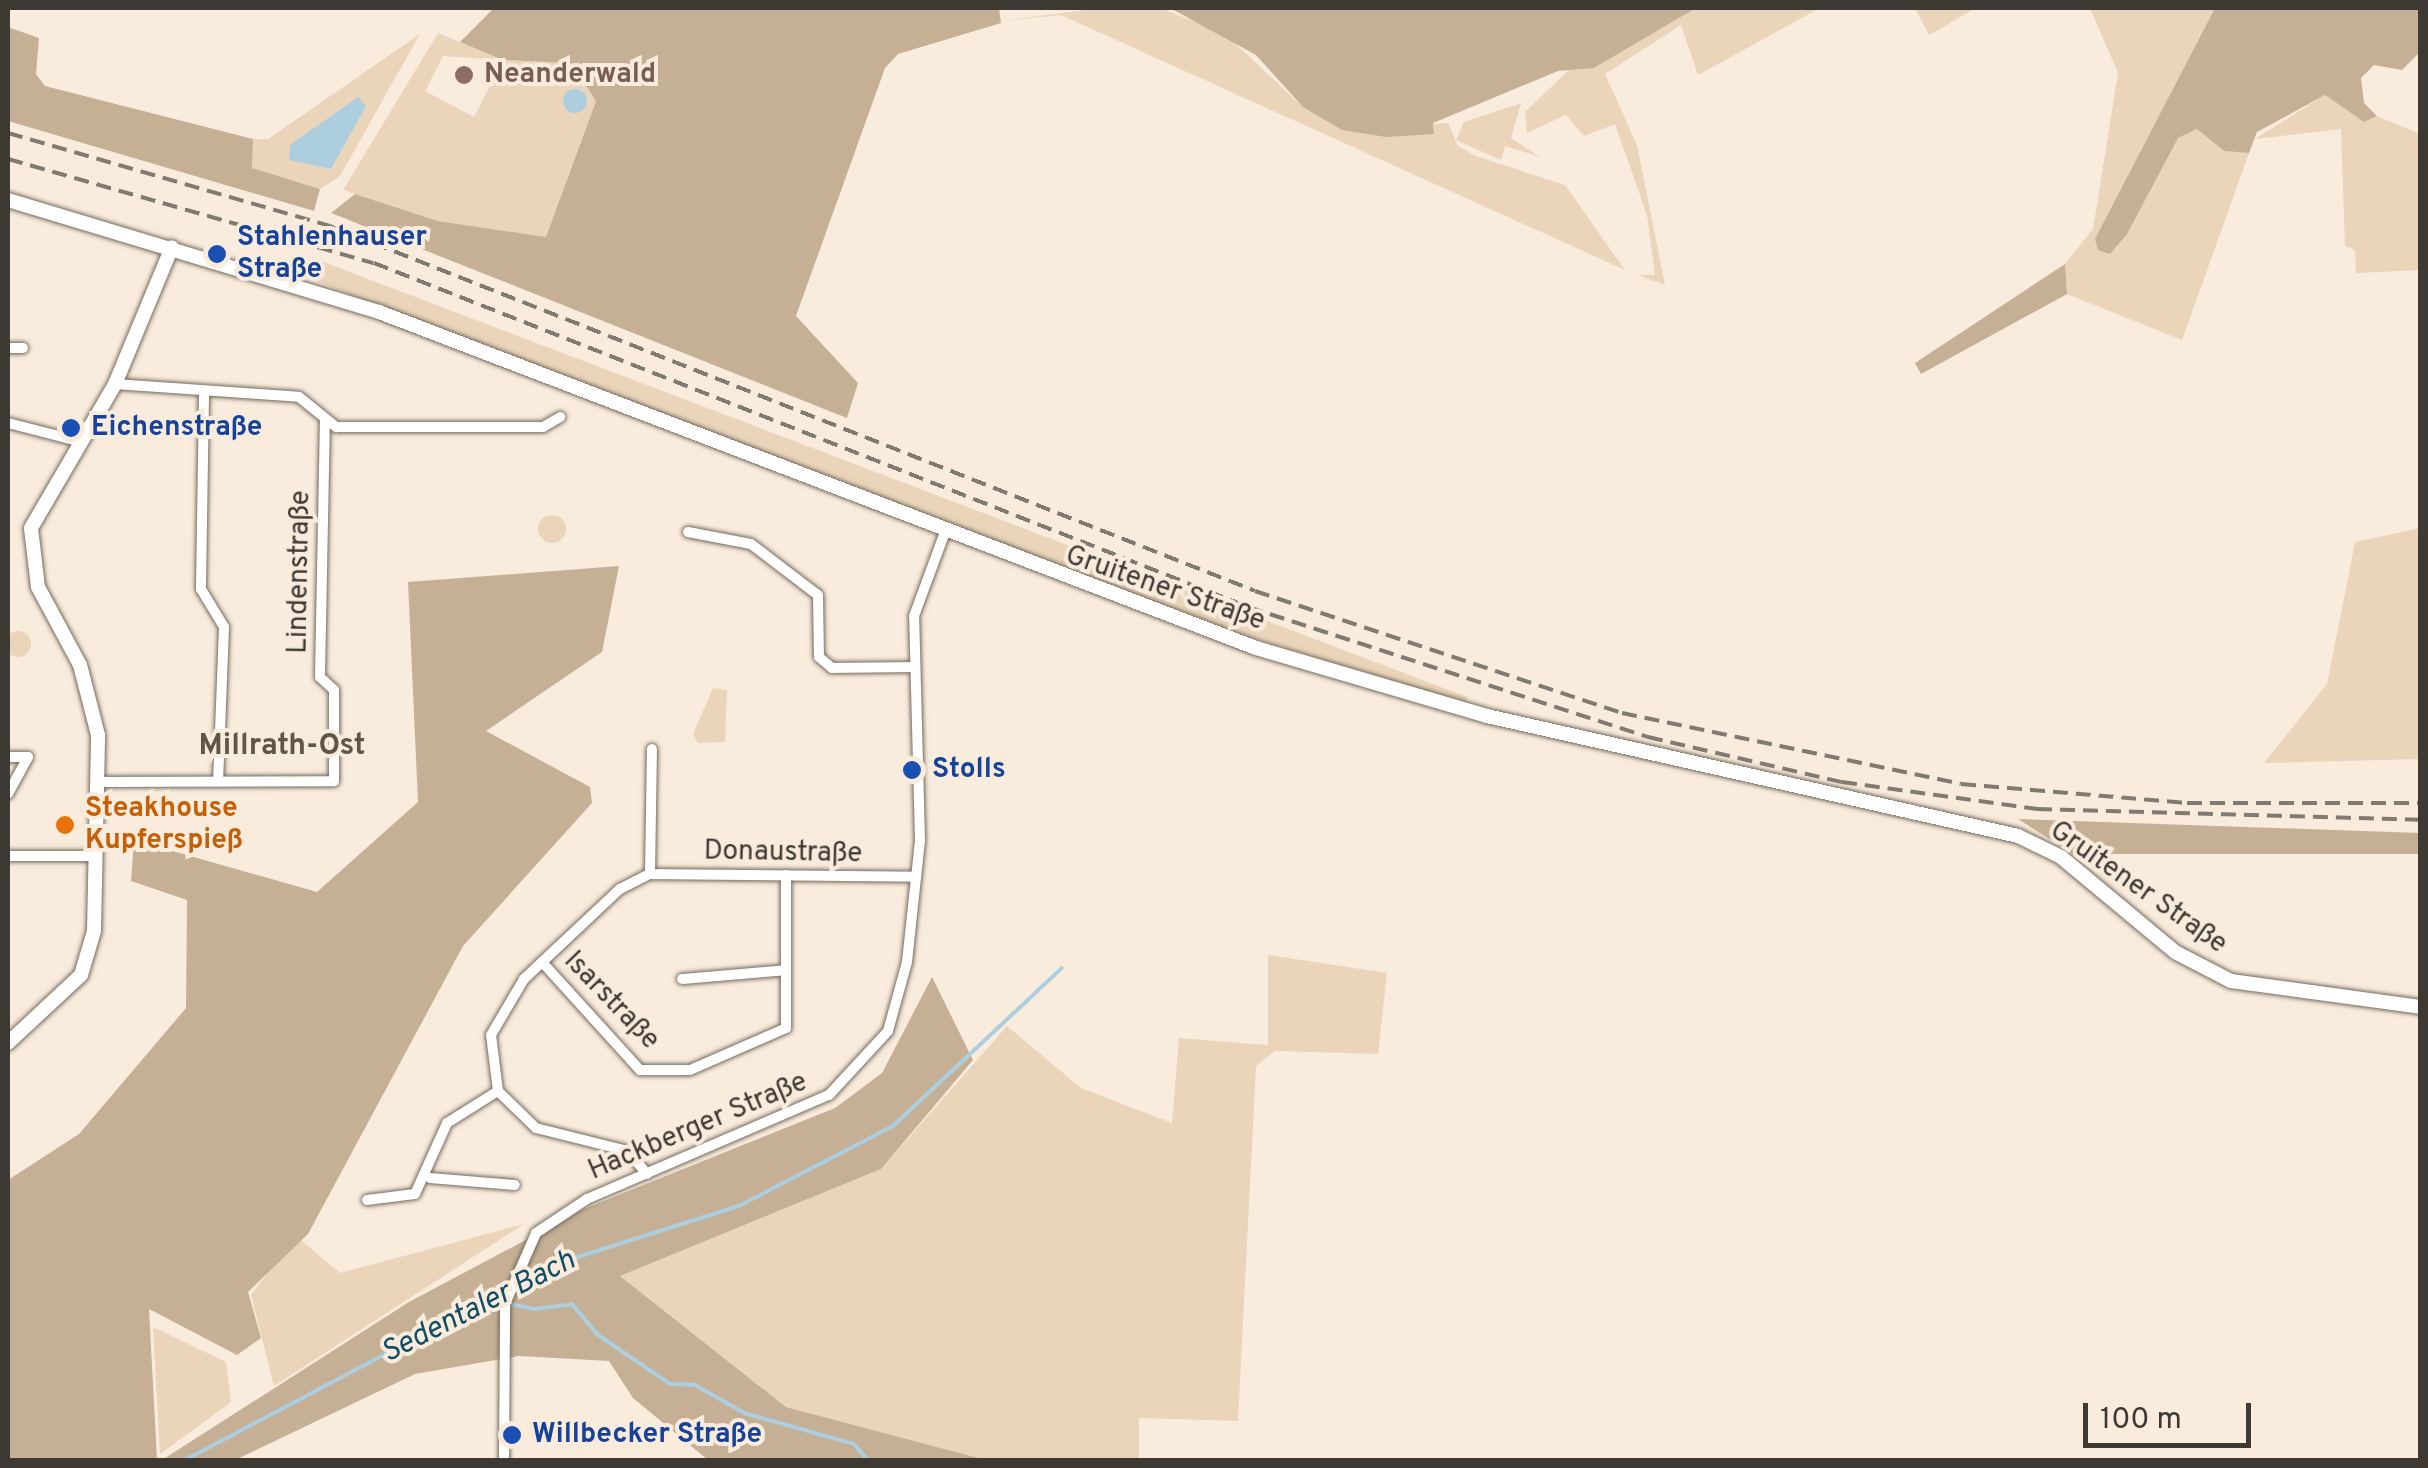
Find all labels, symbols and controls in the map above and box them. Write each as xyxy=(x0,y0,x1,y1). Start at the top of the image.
place label: Neanderwald xyxy=(484,58,656,92)
marker: Neanderwald xyxy=(453,64,475,86)
place label: Stahlenhauser Straße xyxy=(237,221,427,287)
marker: Stahlenhauser Straße xyxy=(206,243,228,265)
place label: Eichenstraße xyxy=(91,411,262,445)
marker: Eichenstraße xyxy=(60,417,82,439)
street label: Lindenstraße xyxy=(282,490,318,654)
street label: Gruitener Straße xyxy=(1061,539,1269,639)
district label: Millrath-Ost xyxy=(198,729,366,765)
place label: Stolls xyxy=(932,753,1006,787)
marker: Stolls xyxy=(901,759,923,781)
place label: Steakhouse Kupferspieß xyxy=(85,792,243,858)
marker: Steakhouse Kupferspieß xyxy=(54,814,76,836)
street label: Gruitener Straße xyxy=(2043,814,2233,962)
street label: Donaustraße xyxy=(703,835,863,871)
street label: Isarstraße xyxy=(556,945,666,1057)
street label: Hackberger Straße xyxy=(584,1066,812,1188)
water label: Sedentaler Bach xyxy=(376,1244,582,1372)
scale bar xyxy=(2088,1383,2256,1445)
text: 100 m xyxy=(2100,1402,2182,1439)
place label: Willbecker Straße xyxy=(532,1418,762,1452)
marker: Willbecker Straße xyxy=(501,1424,523,1446)

